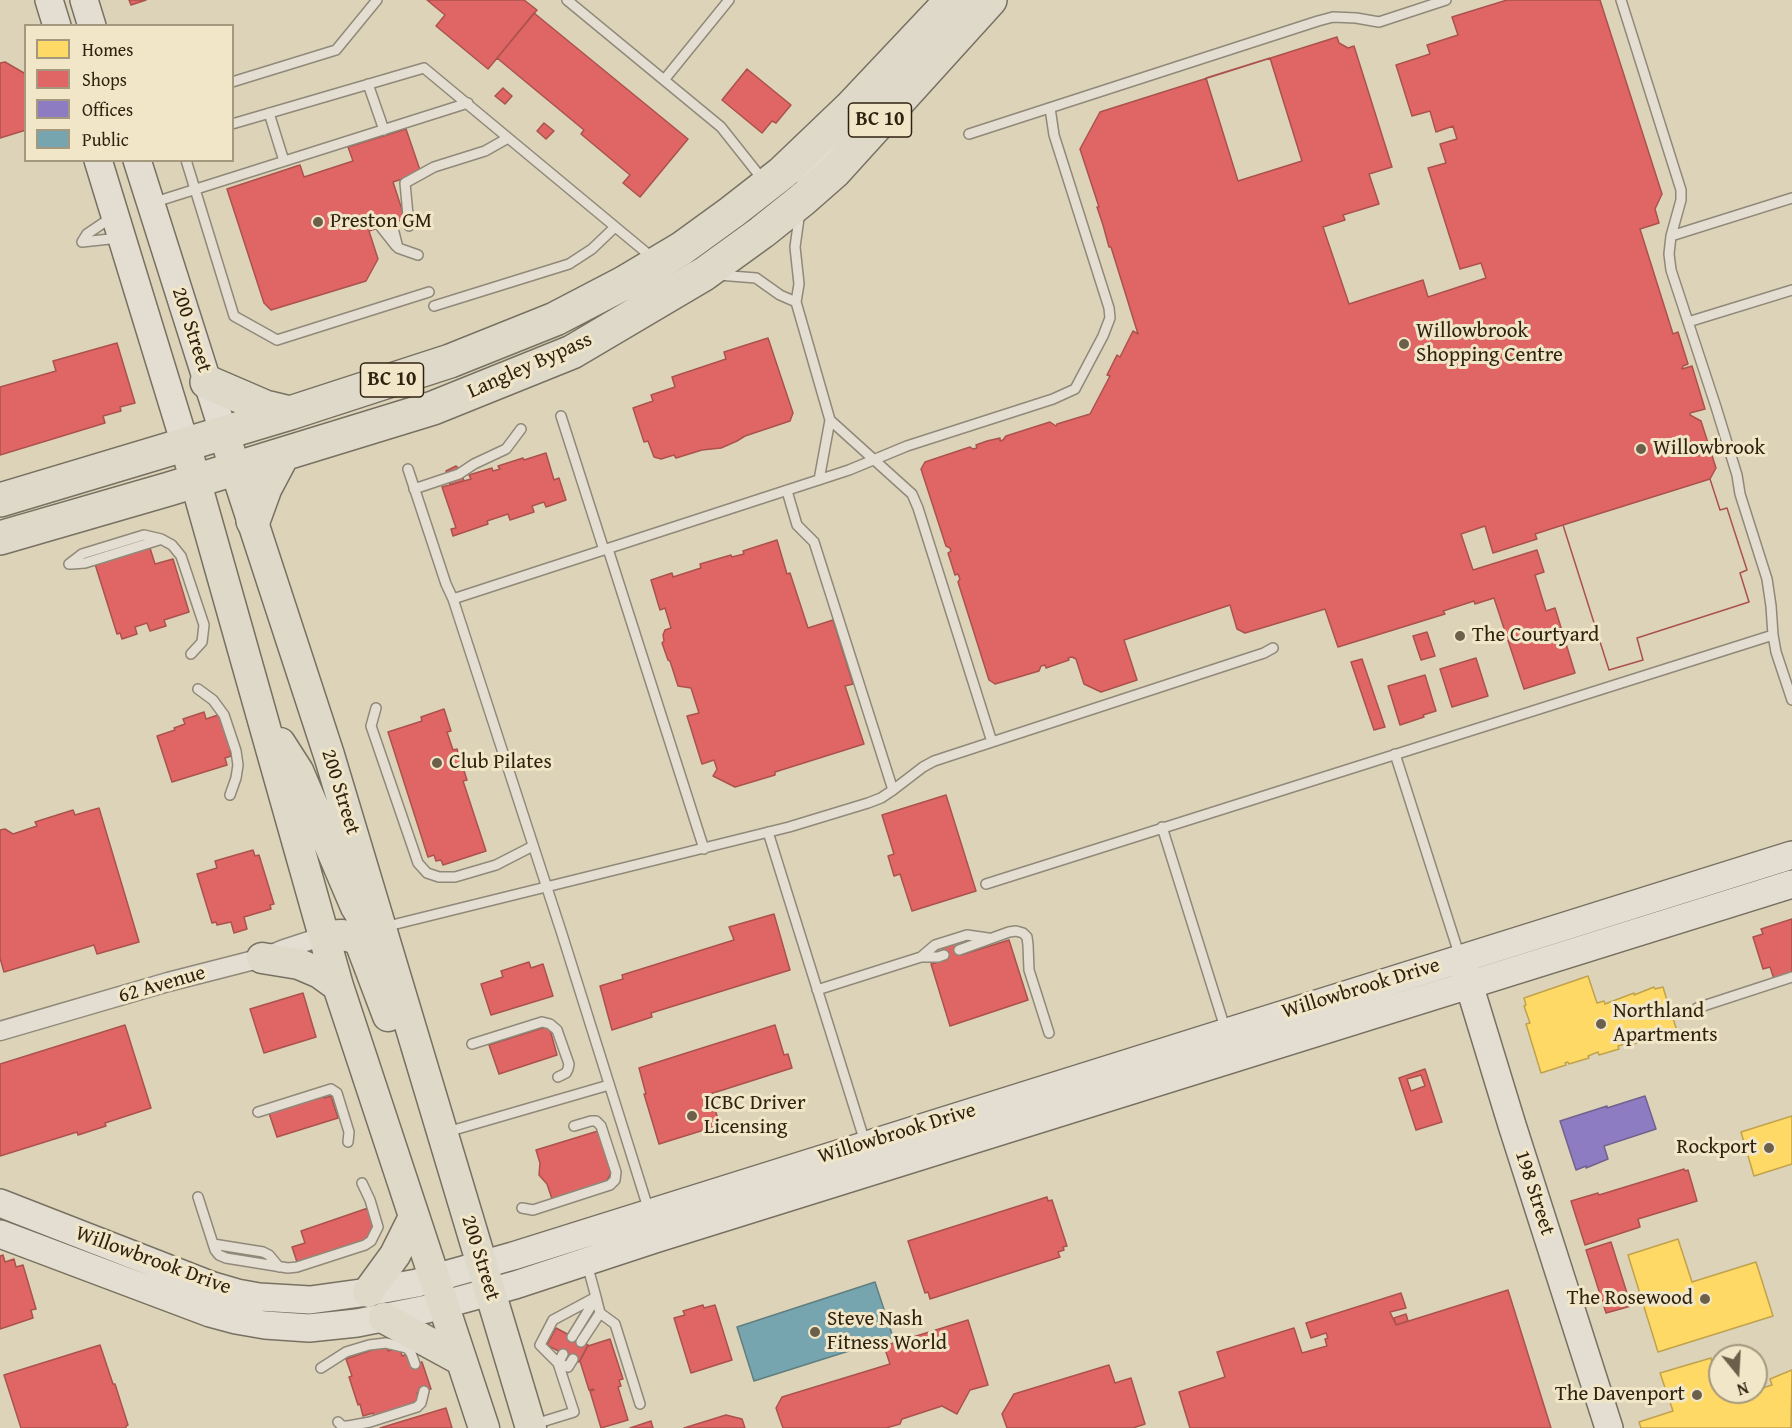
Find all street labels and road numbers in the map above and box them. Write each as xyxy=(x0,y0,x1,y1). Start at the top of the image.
road number: BC 10 xyxy=(848,103,912,137)
street label: 200 Street xyxy=(165,284,217,376)
street label: Langley Bypass xyxy=(464,327,596,405)
road number: BC 10 xyxy=(360,363,424,397)
street label: 200 Street xyxy=(315,746,365,838)
street label: Willowbrook Drive xyxy=(1279,953,1443,1025)
street label: 62 Avenue xyxy=(116,961,208,1009)
street label: Willowbrook Drive xyxy=(815,1098,979,1170)
street label: 198 Street xyxy=(1508,1147,1560,1239)
street label: 200 Street xyxy=(455,1212,505,1304)
street label: Willowbrook Drive xyxy=(72,1221,234,1301)

